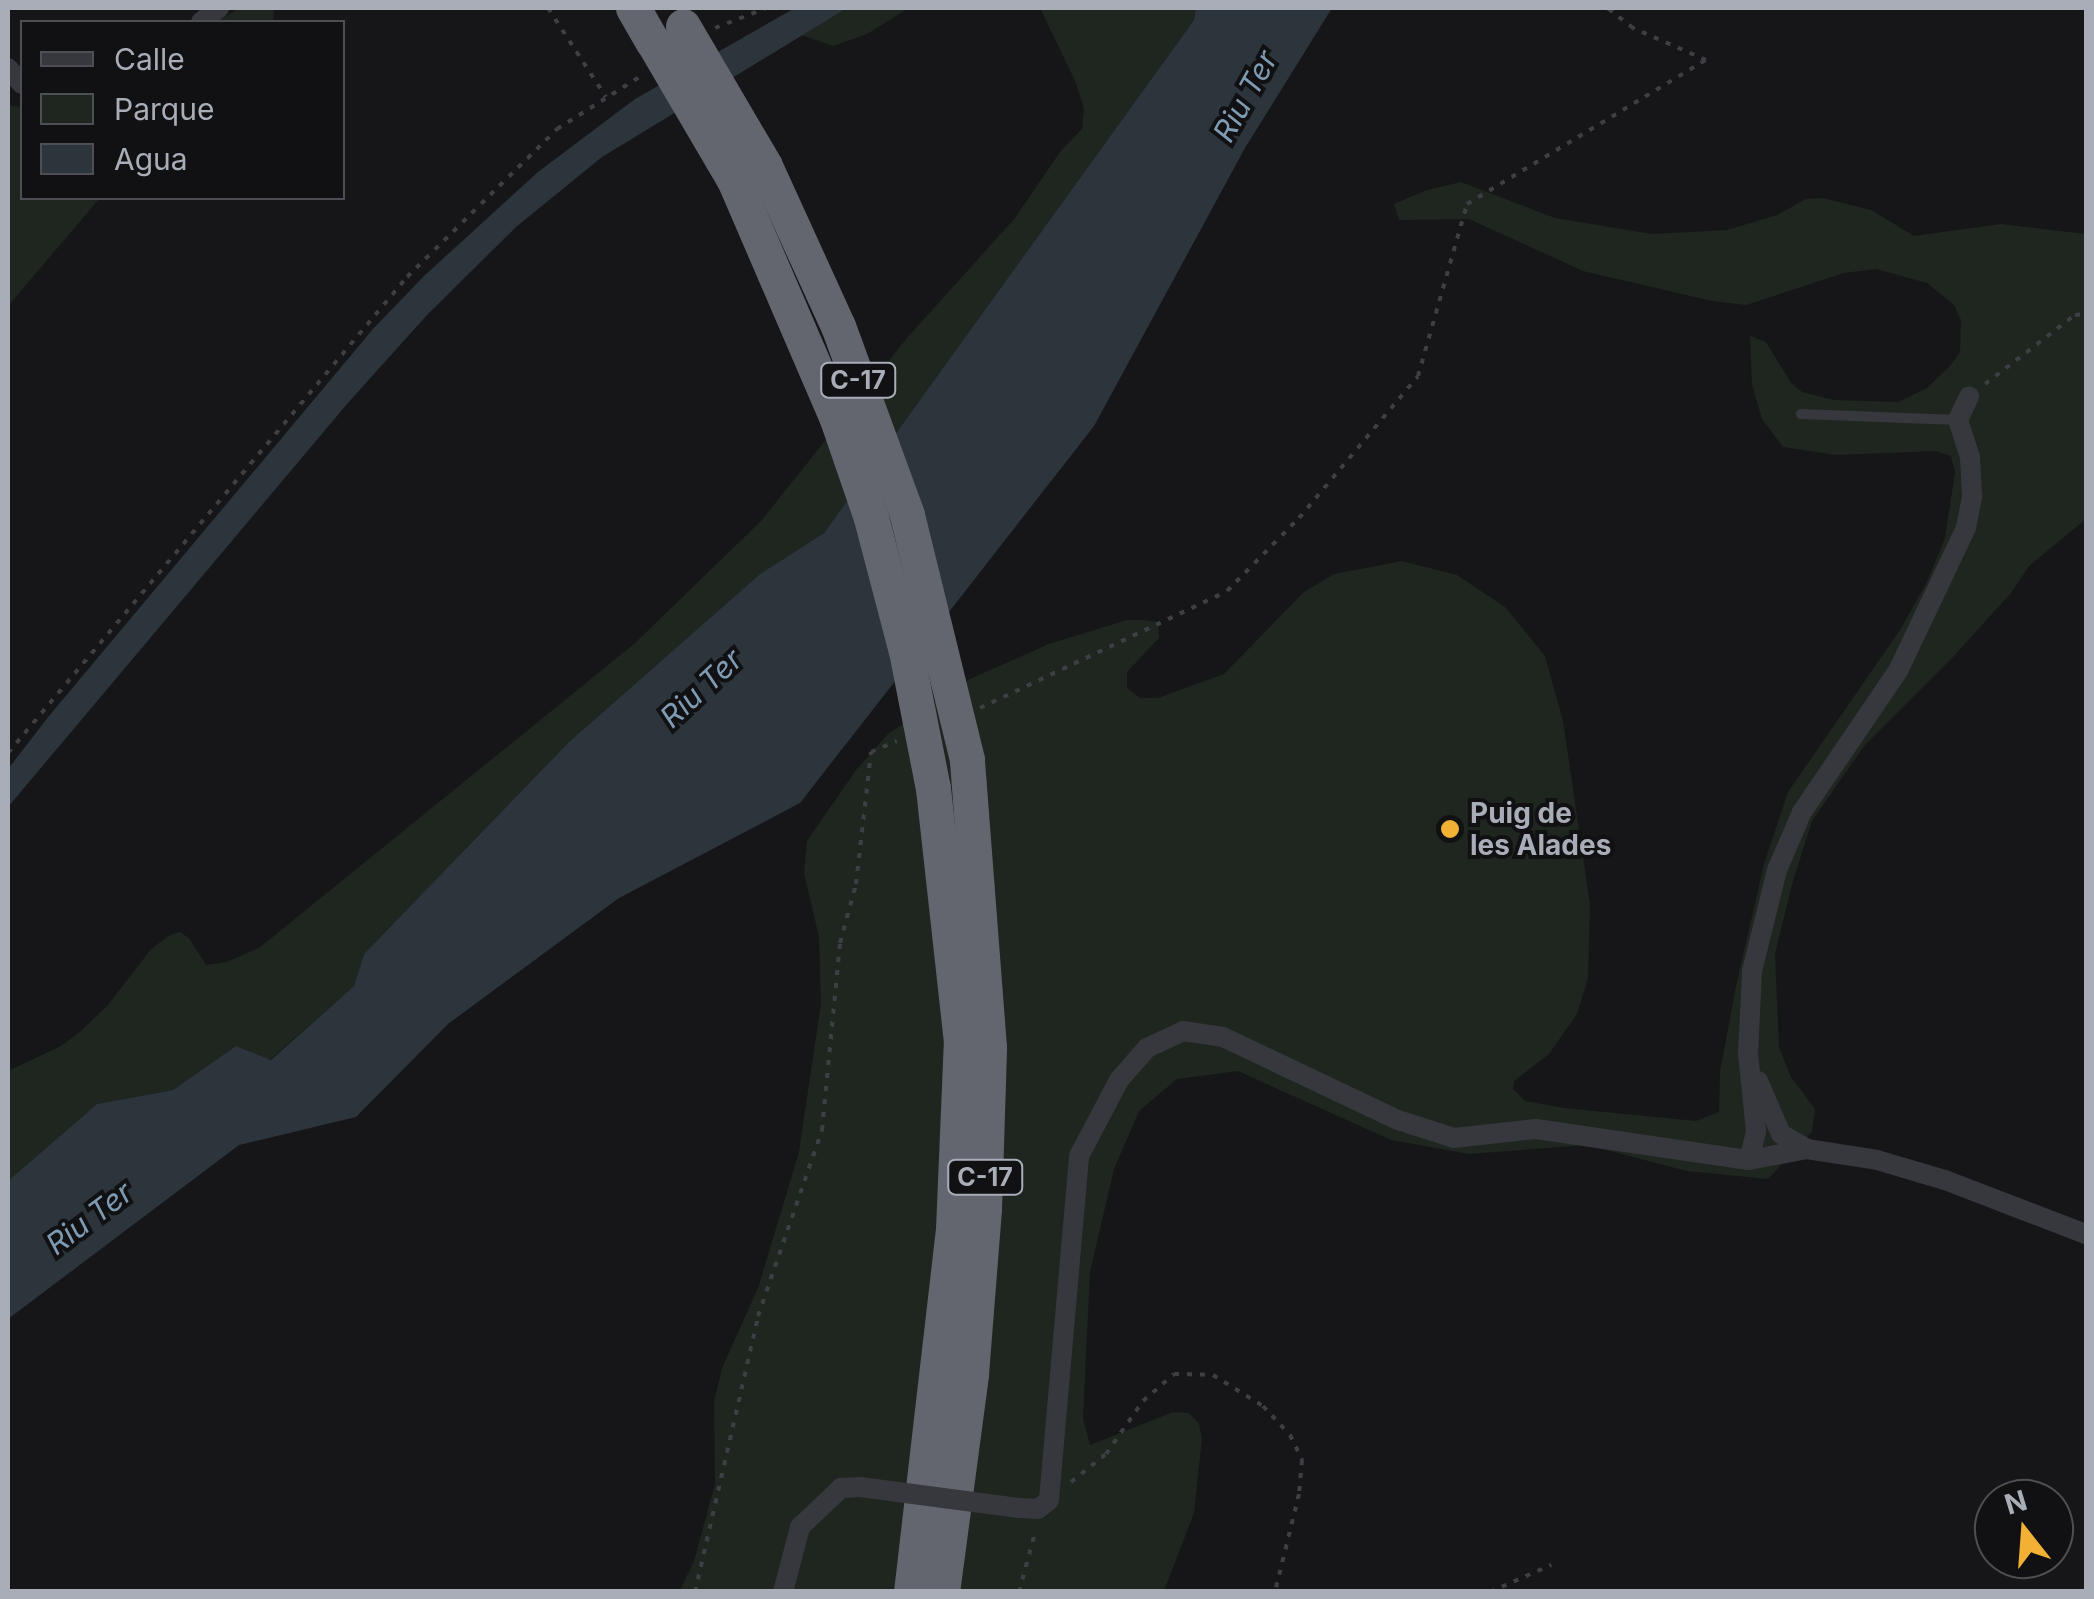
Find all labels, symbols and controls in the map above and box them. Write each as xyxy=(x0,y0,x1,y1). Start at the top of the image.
legend xyxy=(20,20,345,200)
text: Calle xyxy=(114,41,185,77)
water label: Riu Ter xyxy=(1205,44,1285,148)
text: Parque xyxy=(114,91,214,127)
text: Agua xyxy=(114,141,188,177)
road number: C-17 xyxy=(818,360,898,400)
water label: Riu Ter xyxy=(653,641,749,735)
place label: Puig de les Alades xyxy=(1470,796,1611,862)
marker: Puig de les Alades xyxy=(1439,818,1461,840)
road number: C-17 xyxy=(945,1157,1025,1197)
water label: Riu Ter xyxy=(39,1174,139,1262)
north arrow xyxy=(1974,1479,2074,1579)
text: N xyxy=(2001,1483,2031,1522)

